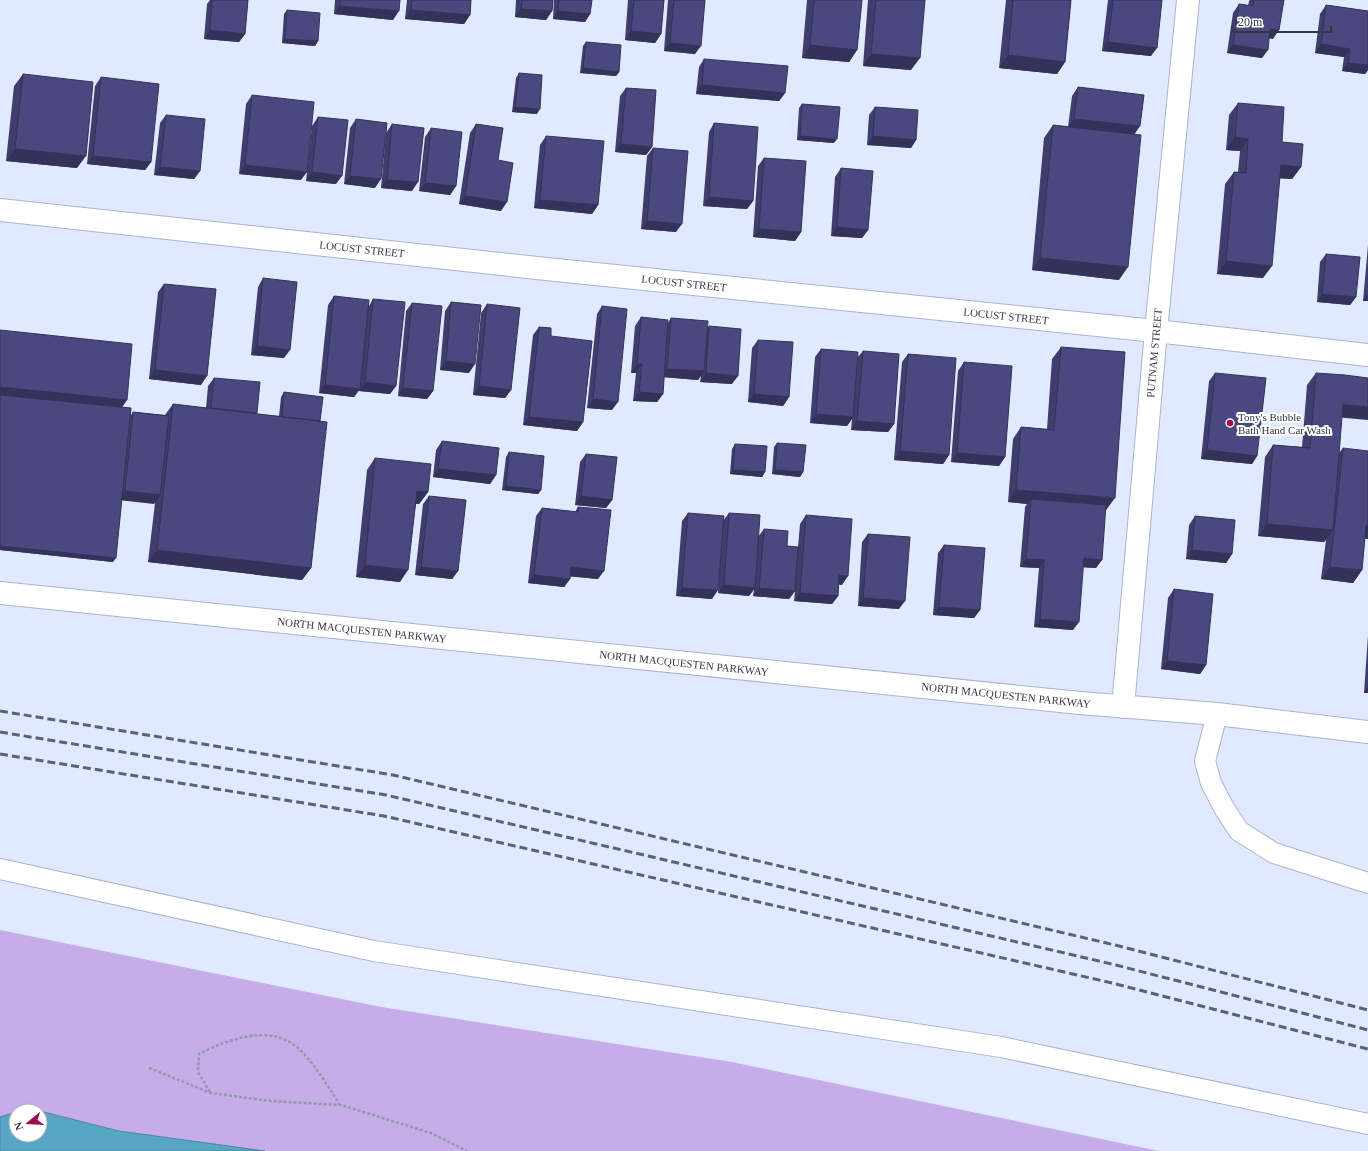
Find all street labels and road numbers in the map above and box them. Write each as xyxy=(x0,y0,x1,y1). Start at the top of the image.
street label: LOCUST STREET xyxy=(319,239,405,259)
street label: LOCUST STREET xyxy=(641,273,727,293)
street label: LOCUST STREET xyxy=(963,306,1049,326)
street label: PUTNAM STREET xyxy=(1144,308,1164,398)
street label: NORTH MACQUESTEN PARKWAY xyxy=(277,615,447,645)
street label: NORTH MACQUESTEN PARKWAY xyxy=(599,648,769,678)
street label: NORTH MACQUESTEN PARKWAY xyxy=(921,680,1091,710)

